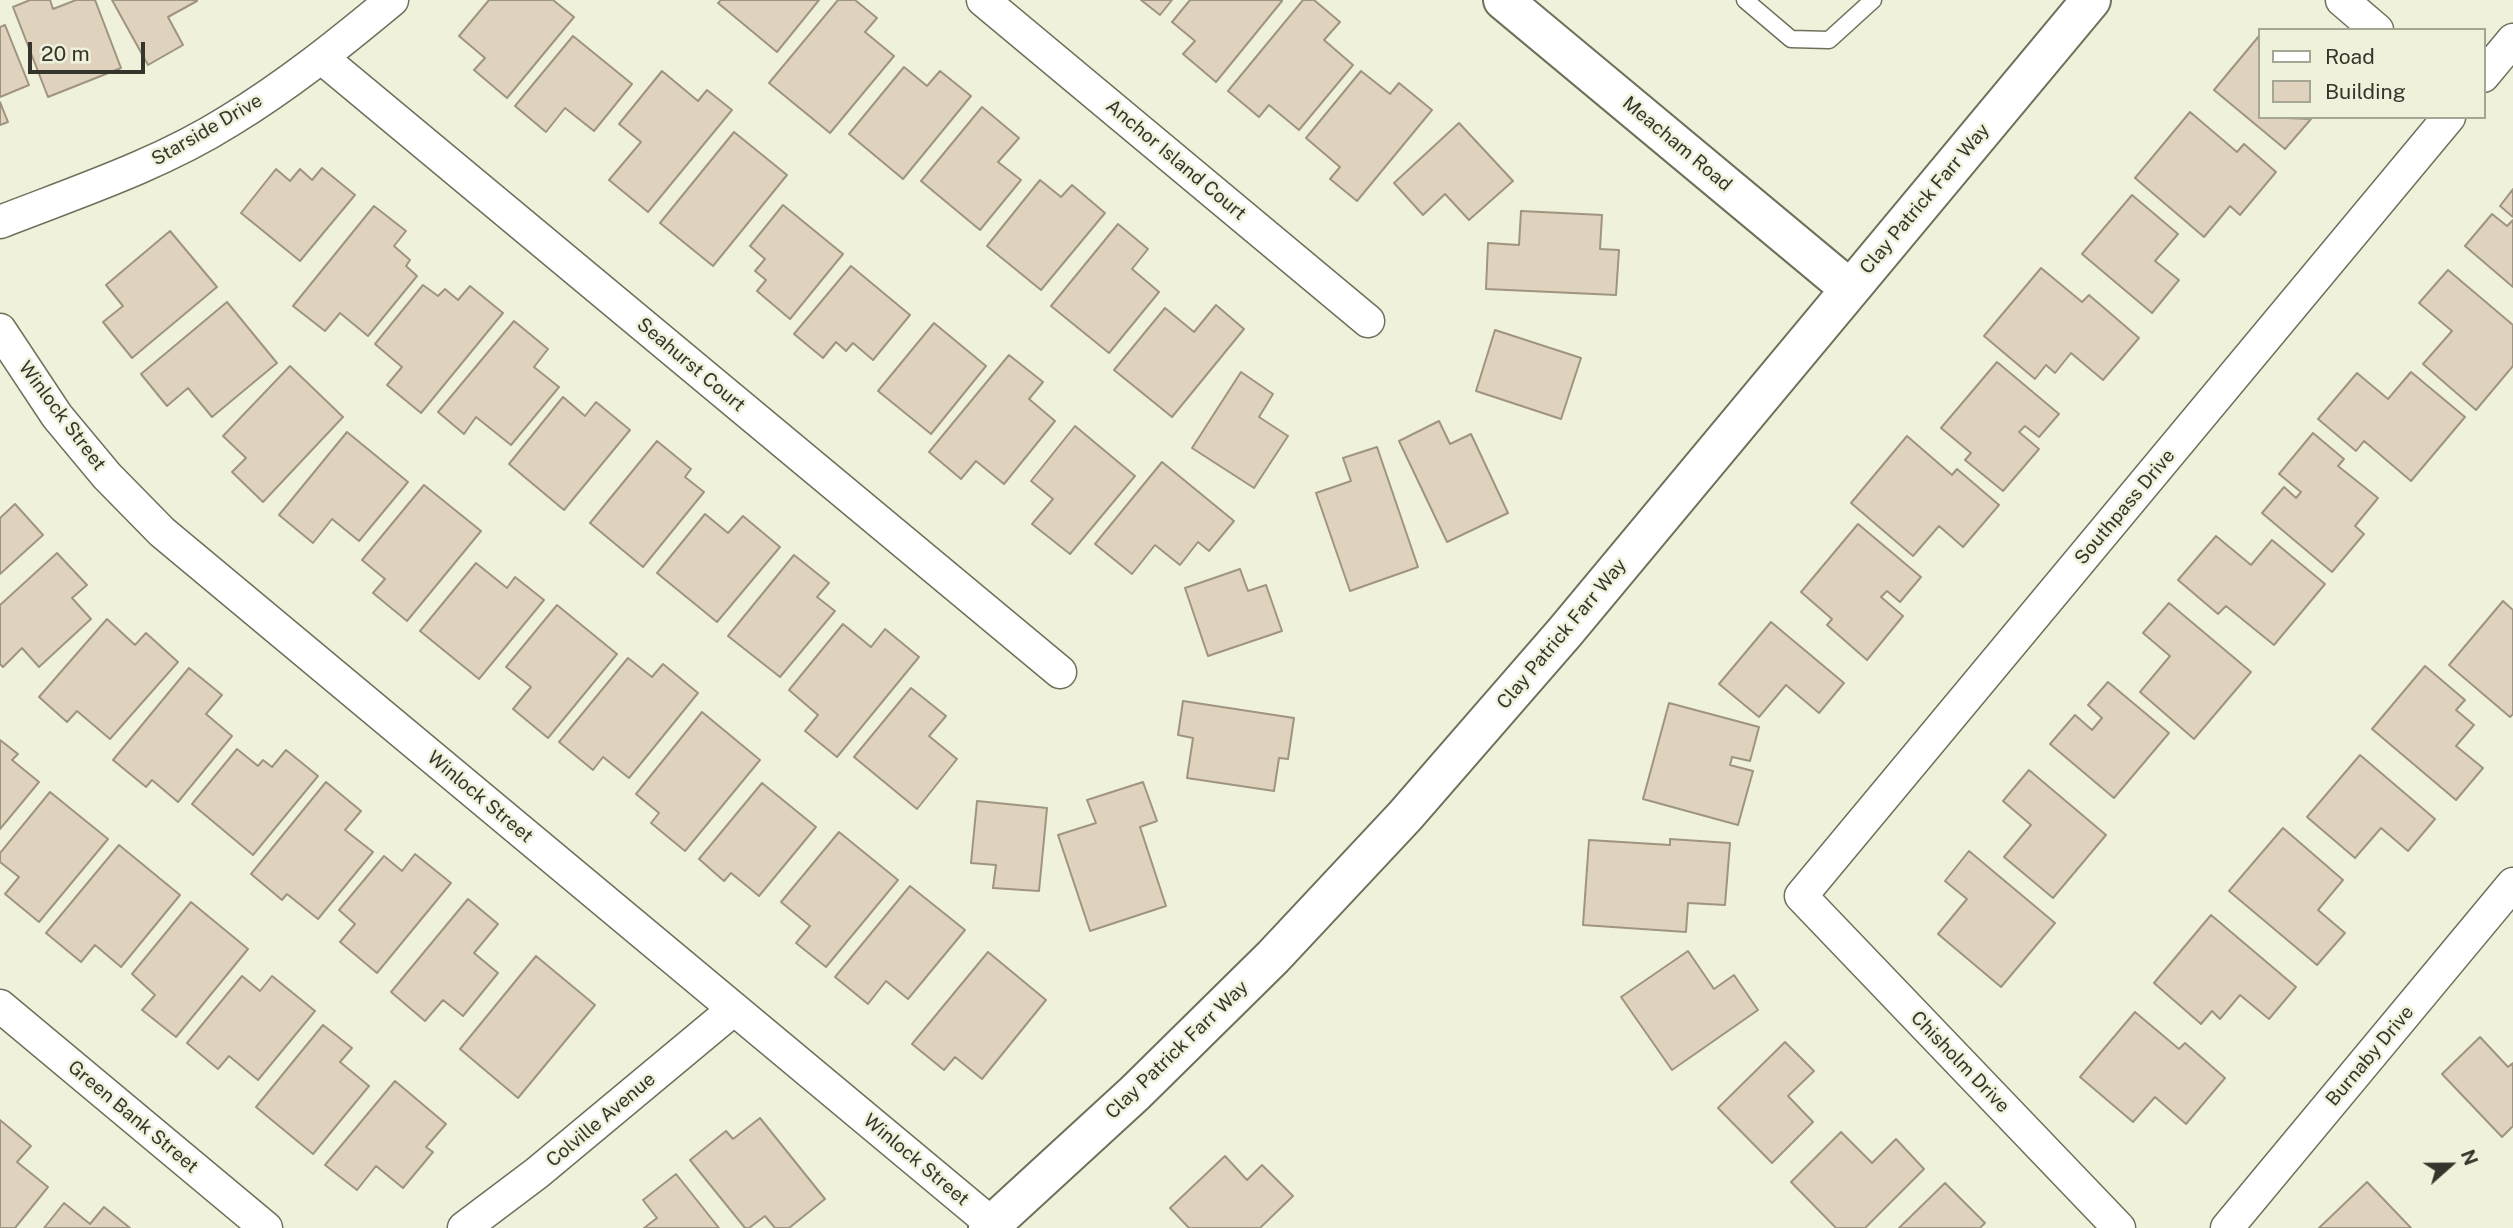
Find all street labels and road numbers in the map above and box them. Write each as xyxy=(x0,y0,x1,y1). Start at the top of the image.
street label: Starside Drive xyxy=(148,89,266,171)
street label: Meacham Road xyxy=(1618,92,1736,196)
street label: Anchor Island Court xyxy=(1101,95,1251,225)
street label: Clay Patrick Farr Way xyxy=(1855,119,1995,279)
street label: Seahurst Court xyxy=(632,313,750,417)
street label: Winlock Street xyxy=(14,357,110,475)
street label: Southpass Drive xyxy=(2070,445,2180,569)
street label: Clay Patrick Farr Way xyxy=(1492,554,1632,714)
street label: Winlock Street xyxy=(423,746,537,848)
street label: Clay Patrick Farr Way xyxy=(1101,976,1253,1124)
street label: Burnaby Drive xyxy=(2321,1001,2419,1111)
street label: Chisholm Drive xyxy=(1906,1007,2014,1117)
street label: Green Bank Street xyxy=(63,1056,203,1178)
street label: Colville Avenue xyxy=(542,1068,660,1172)
street label: Winlock Street xyxy=(859,1109,973,1211)

